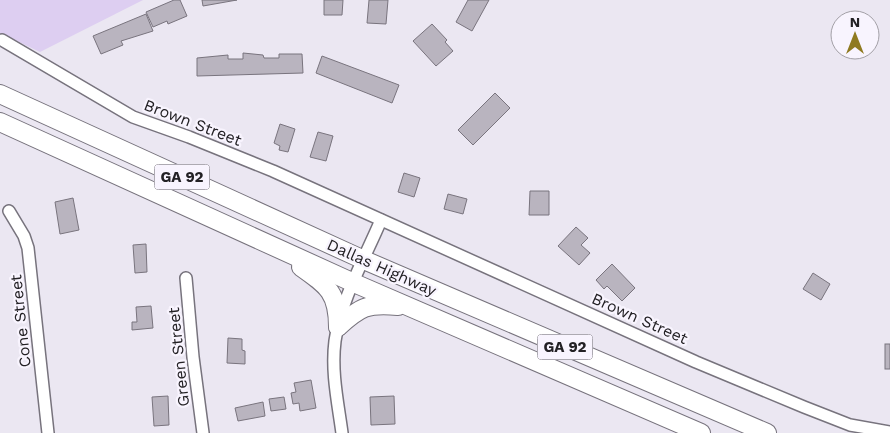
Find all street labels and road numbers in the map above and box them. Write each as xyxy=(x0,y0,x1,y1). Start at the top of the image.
street label: Brown Street xyxy=(141,95,245,150)
road number: GA 92 xyxy=(154,164,210,190)
street label: Dallas Highway xyxy=(324,235,440,300)
street label: Cone Street xyxy=(6,273,35,368)
street label: Brown Street xyxy=(589,289,691,348)
street label: Green Street xyxy=(164,306,193,408)
road number: GA 92 xyxy=(538,334,592,360)

